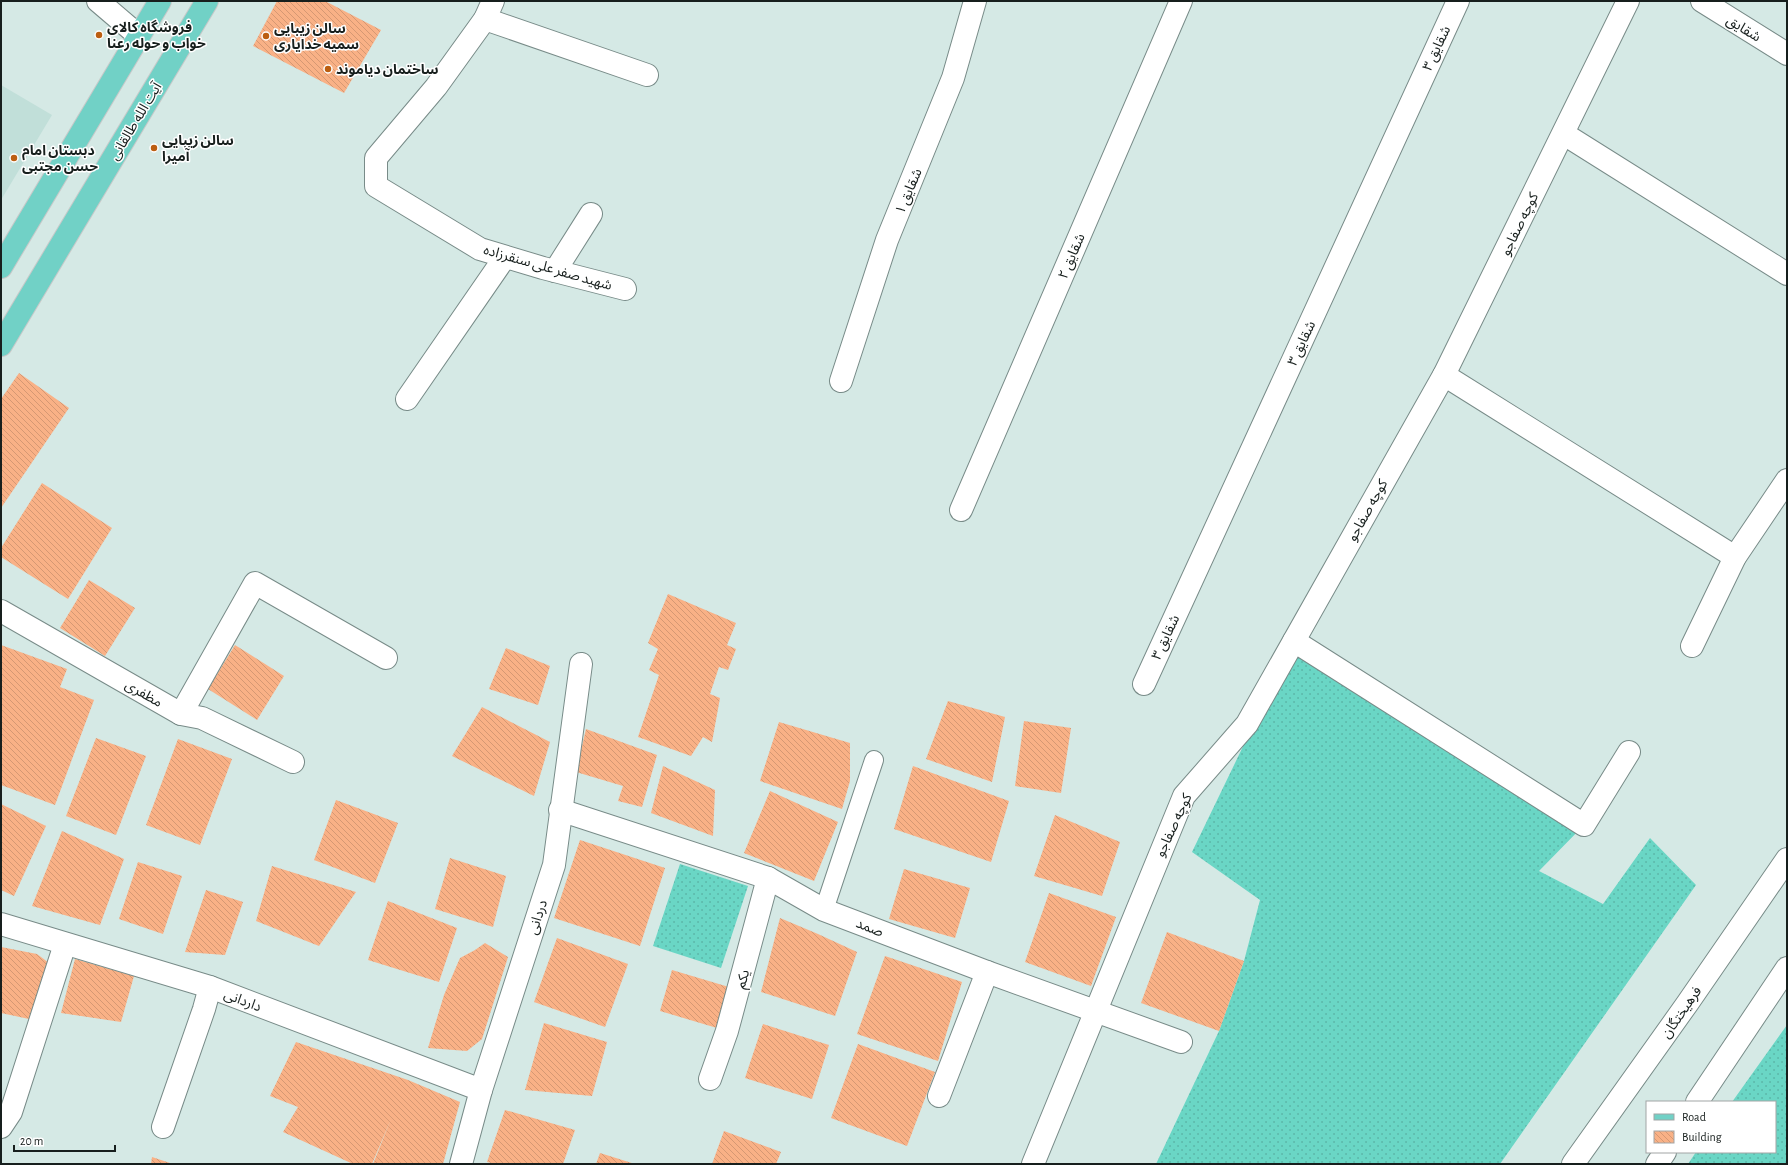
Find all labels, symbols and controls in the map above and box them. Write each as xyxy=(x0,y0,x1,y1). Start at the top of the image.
street label: شقایق xyxy=(1723,13,1763,46)
place label: فروشگاه کالای خواب و حوله رعنا xyxy=(107,19,206,52)
place label: سالن زیبایی سمیه خدایاری xyxy=(274,22,359,53)
street label: شقایق ۳ xyxy=(1420,24,1455,74)
marker: فروشگاه کالای خواب و حوله رعنا xyxy=(94,30,104,40)
marker: سالن زیبایی سمیه خدایاری xyxy=(261,31,271,41)
place label: ساختمان دیاموند xyxy=(336,63,439,77)
marker: ساختمان دیاموند xyxy=(323,64,333,74)
street label: آیت الله طالقانی xyxy=(107,79,166,163)
place label: سالن زیبایی آمیرا xyxy=(162,134,234,165)
marker: سالن زیبایی آمیرا xyxy=(149,143,159,153)
place label: دبستان امام حسن مجتبی xyxy=(22,144,98,174)
marker: دبستان امام حسن مجتبی xyxy=(9,153,19,163)
street label: شقایق ۱ xyxy=(893,167,927,217)
street label: کوچه صفاجو xyxy=(1499,191,1543,259)
street label: شقایق ۲ xyxy=(1056,232,1090,282)
street label: شهید صفر علی سنقرزاده xyxy=(482,243,614,294)
street label: شقایق ۳ xyxy=(1285,319,1320,369)
street label: کوچه صفاجو xyxy=(1345,477,1392,545)
street label: شقایق ۳ xyxy=(1149,613,1184,663)
street label: مظفری xyxy=(122,678,164,711)
street label: کوچه صفاجو xyxy=(1153,791,1197,860)
street label: دردانی xyxy=(526,898,551,937)
street label: صمد xyxy=(854,916,886,940)
street label: یکم xyxy=(734,968,755,991)
street label: فرهیختگان xyxy=(1658,984,1705,1041)
street label: داردانی xyxy=(222,987,264,1015)
legend xyxy=(1646,1101,1776,1153)
text: Road xyxy=(1682,1111,1706,1123)
scale bar xyxy=(14,1127,115,1153)
text: Building xyxy=(1682,1131,1722,1143)
text: 20 m xyxy=(20,1135,43,1147)

